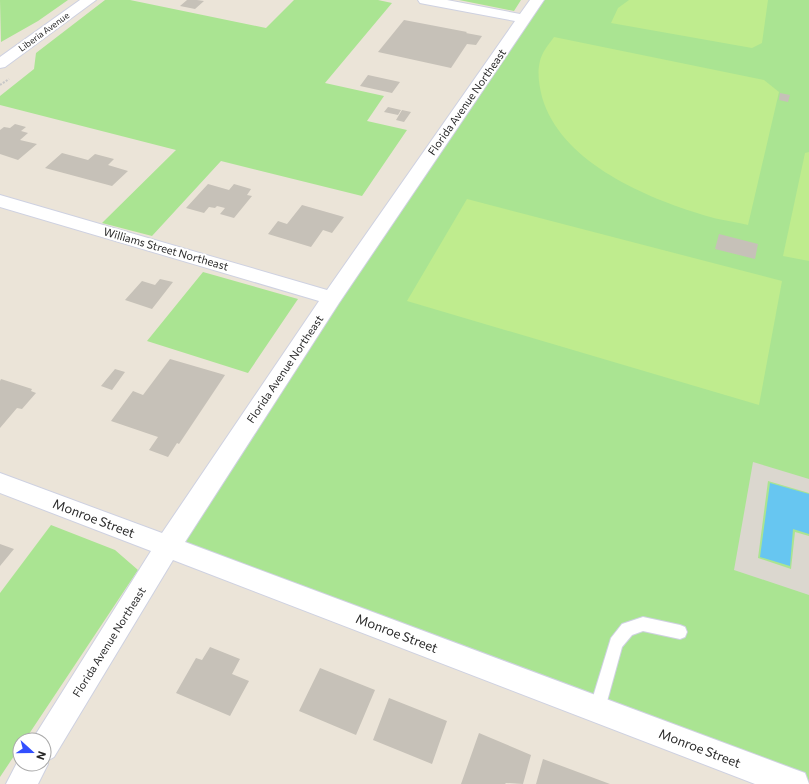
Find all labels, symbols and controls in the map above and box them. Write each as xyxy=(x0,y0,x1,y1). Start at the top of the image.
street label: Liberia Avenue xyxy=(16,9,71,54)
street label: Florida Avenue Northeast xyxy=(425,46,509,157)
street label: Williams Street Northeast xyxy=(102,224,231,273)
street label: Florida Avenue Northeast xyxy=(244,312,326,425)
street label: Monroe Street xyxy=(51,495,137,541)
street label: Florida Avenue Northeast xyxy=(69,584,148,699)
street label: Monroe Street xyxy=(354,610,440,656)
street label: Monroe Street xyxy=(657,725,743,771)
north arrow xyxy=(12,732,52,772)
text: N xyxy=(34,750,49,762)

